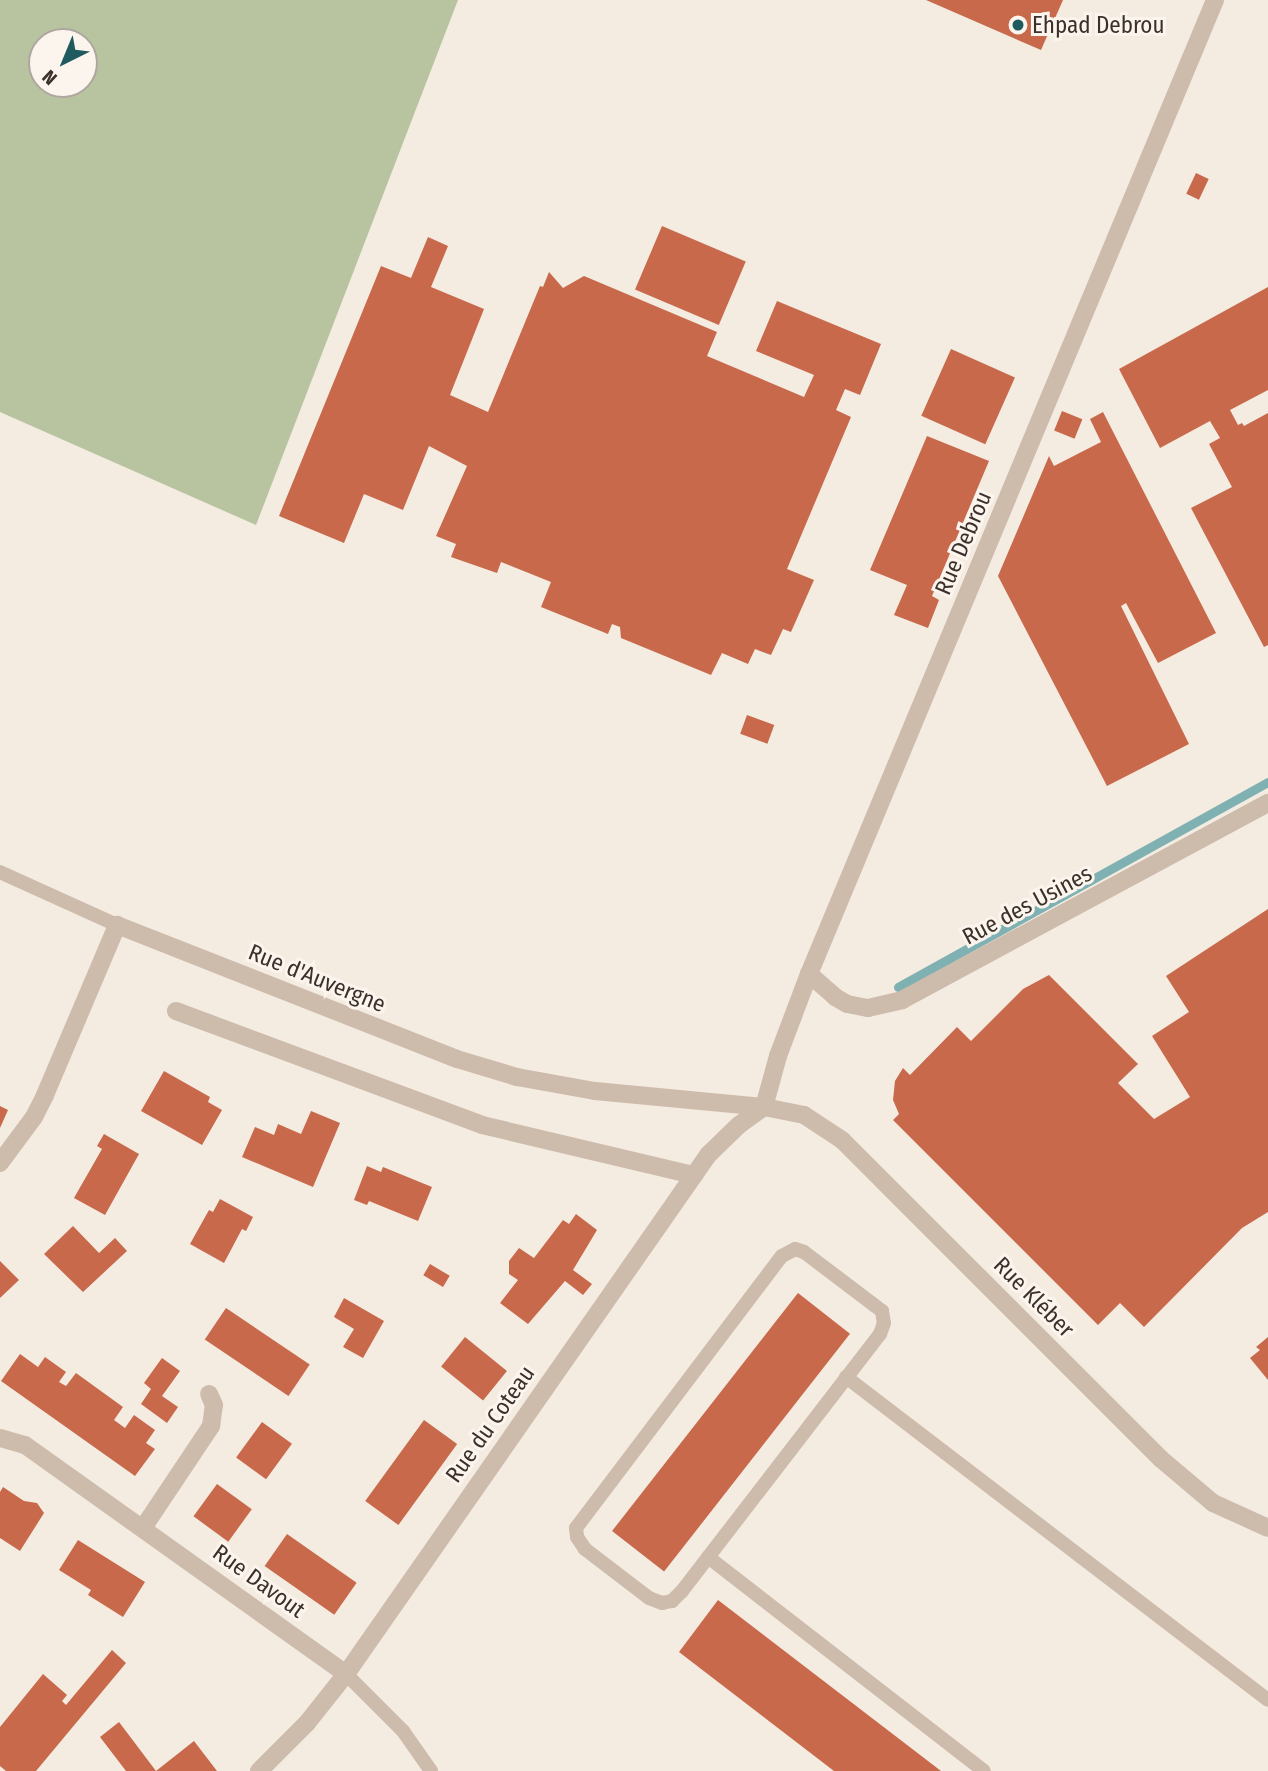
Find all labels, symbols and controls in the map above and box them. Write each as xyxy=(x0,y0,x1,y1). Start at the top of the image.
place label: Ehpad Debrou xyxy=(1032,11,1164,39)
marker: Ehpad Debrou xyxy=(1010,17,1026,33)
north arrow xyxy=(28,28,98,98)
text: N xyxy=(38,65,62,90)
street label: Rue Debrou xyxy=(929,487,997,599)
street label: Rue des Usines xyxy=(958,859,1096,951)
street label: Rue d'Auvergne xyxy=(244,938,390,1018)
street label: Rue Kléber xyxy=(988,1251,1080,1343)
street label: Rue du Coteau xyxy=(440,1360,540,1488)
street label: Rue Davout xyxy=(208,1538,310,1624)

